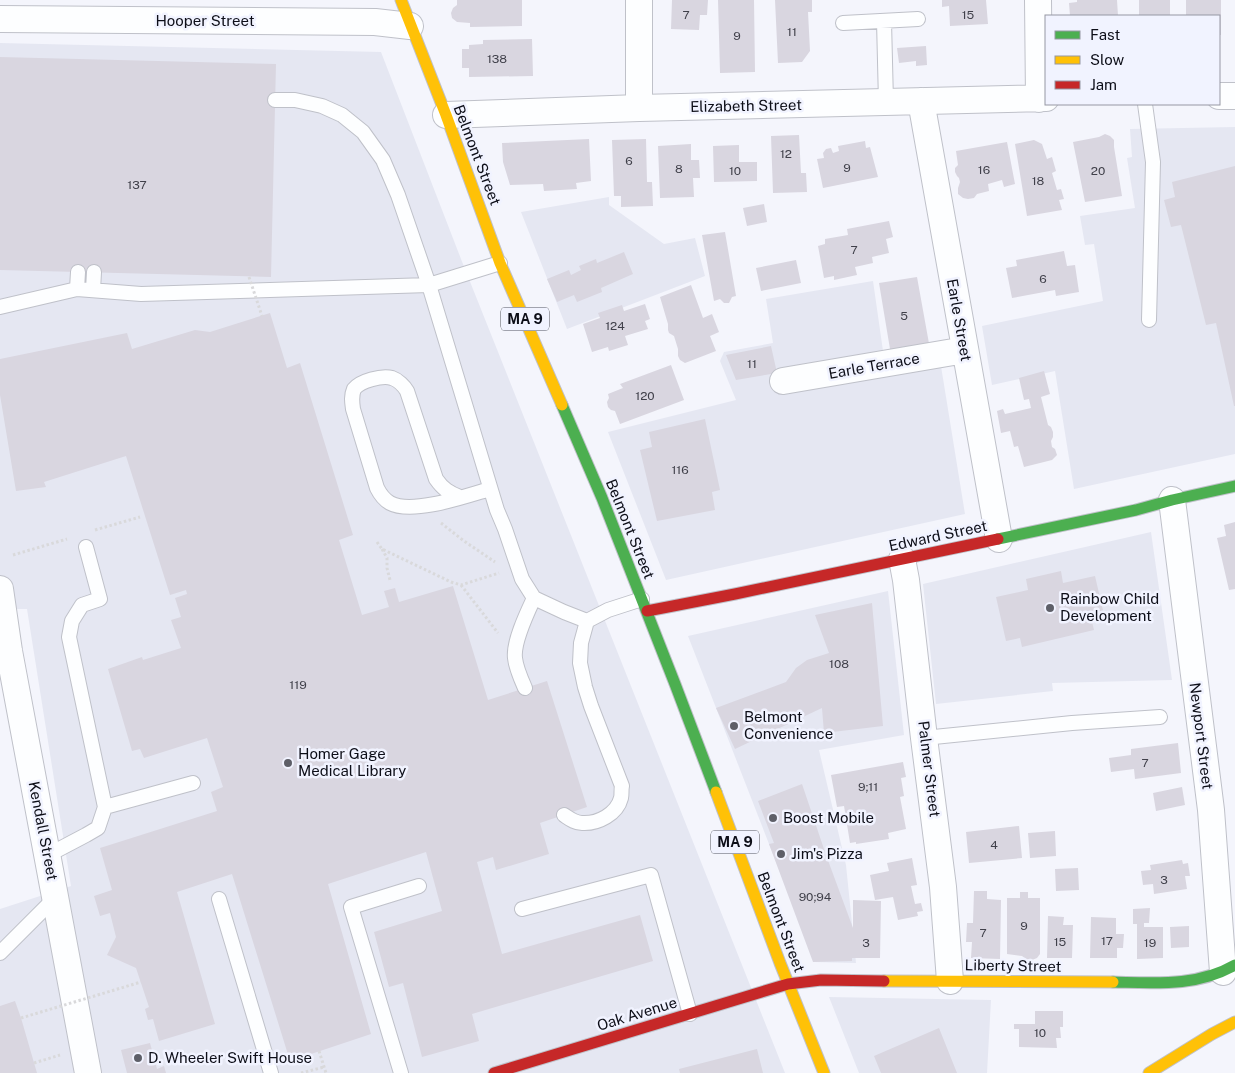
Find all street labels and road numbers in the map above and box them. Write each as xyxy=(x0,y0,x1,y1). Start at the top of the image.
street label: Hooper Street xyxy=(155,12,255,29)
street label: Elizabeth Street xyxy=(690,96,802,115)
street label: Belmont Street xyxy=(451,102,504,208)
street label: Earle Street xyxy=(944,277,975,363)
road number: MA 9 xyxy=(501,308,549,330)
street label: Earle Terrace xyxy=(827,349,921,382)
street label: Belmont Street xyxy=(603,476,658,581)
street label: Edward Street xyxy=(887,517,989,554)
street label: Newport Street xyxy=(1186,681,1217,791)
street label: Palmer Street xyxy=(915,720,944,818)
street label: Kendall Street xyxy=(26,780,61,882)
road number: MA 9 xyxy=(711,830,759,854)
street label: Belmont Street xyxy=(755,869,808,975)
street label: Liberty Street xyxy=(964,956,1062,975)
street label: Oak Avenue xyxy=(595,993,679,1034)

